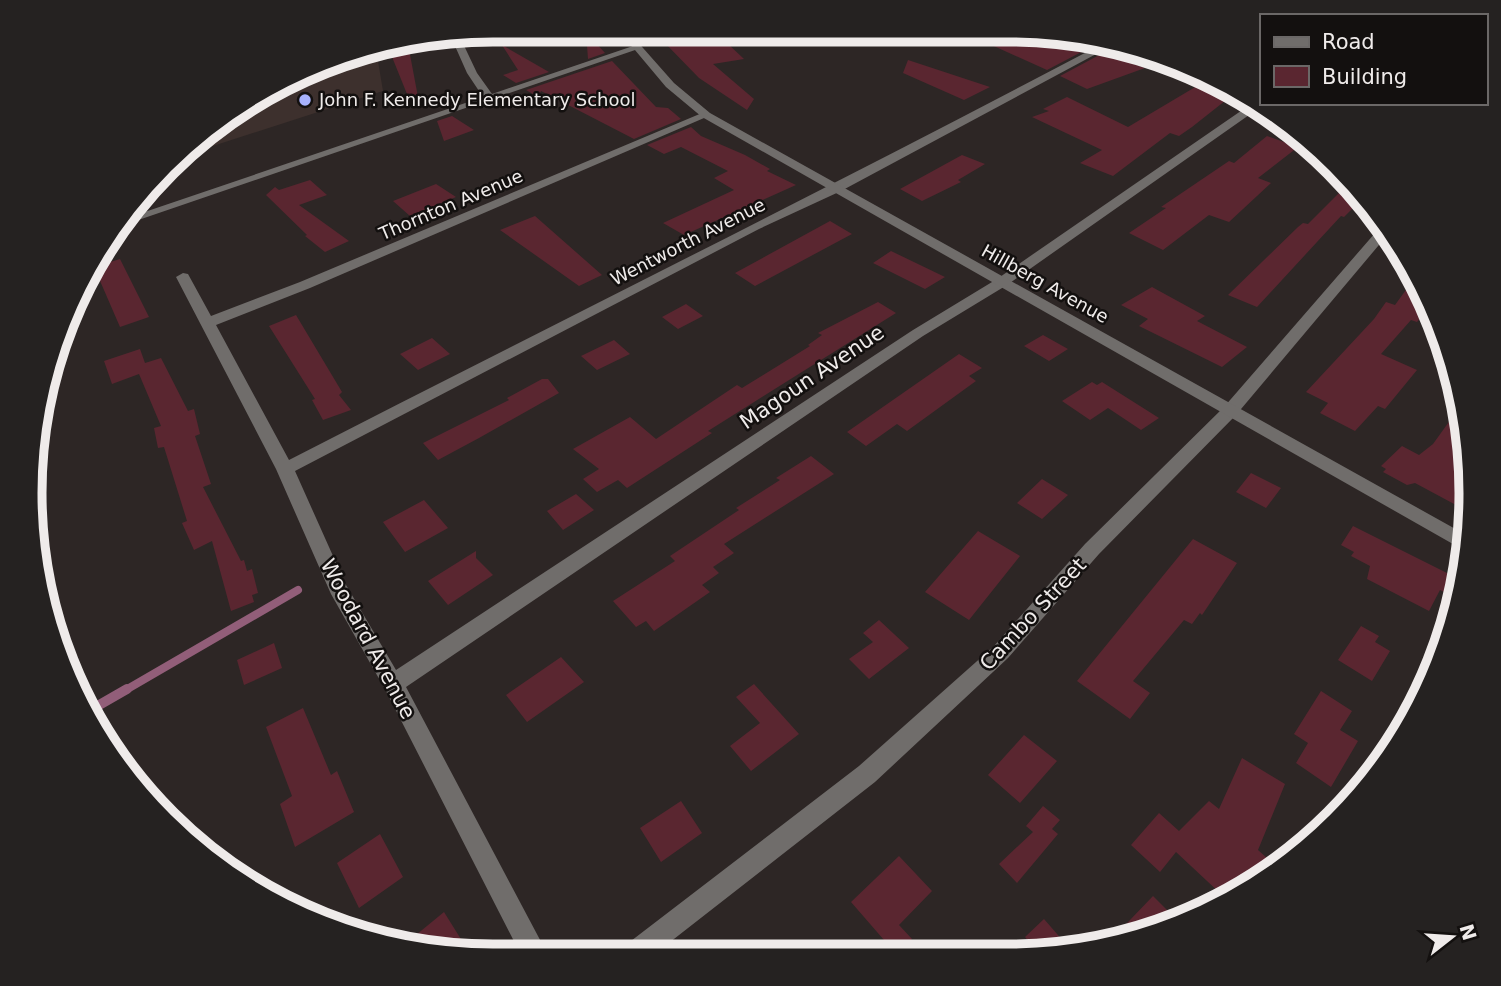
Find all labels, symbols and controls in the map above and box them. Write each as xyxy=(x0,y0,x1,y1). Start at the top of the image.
legend xyxy=(1260,14,1487,105)
text: Road xyxy=(1322,30,1375,54)
text: Building xyxy=(1322,65,1407,89)
place label: John F. Kennedy Elementary School xyxy=(318,89,636,110)
marker: John F. Kennedy Elementary School xyxy=(297,92,313,108)
street label: Thornton Avenue xyxy=(375,165,526,245)
street label: Wentworth Avenue xyxy=(607,193,768,290)
street label: Hillberg Avenue xyxy=(978,240,1112,327)
street label: Magoun Avenue xyxy=(735,320,889,434)
street label: Cambo Street xyxy=(975,553,1091,675)
street label: Woodard Avenue xyxy=(316,555,420,723)
north arrow xyxy=(1417,902,1487,972)
text: N xyxy=(1455,921,1481,943)

